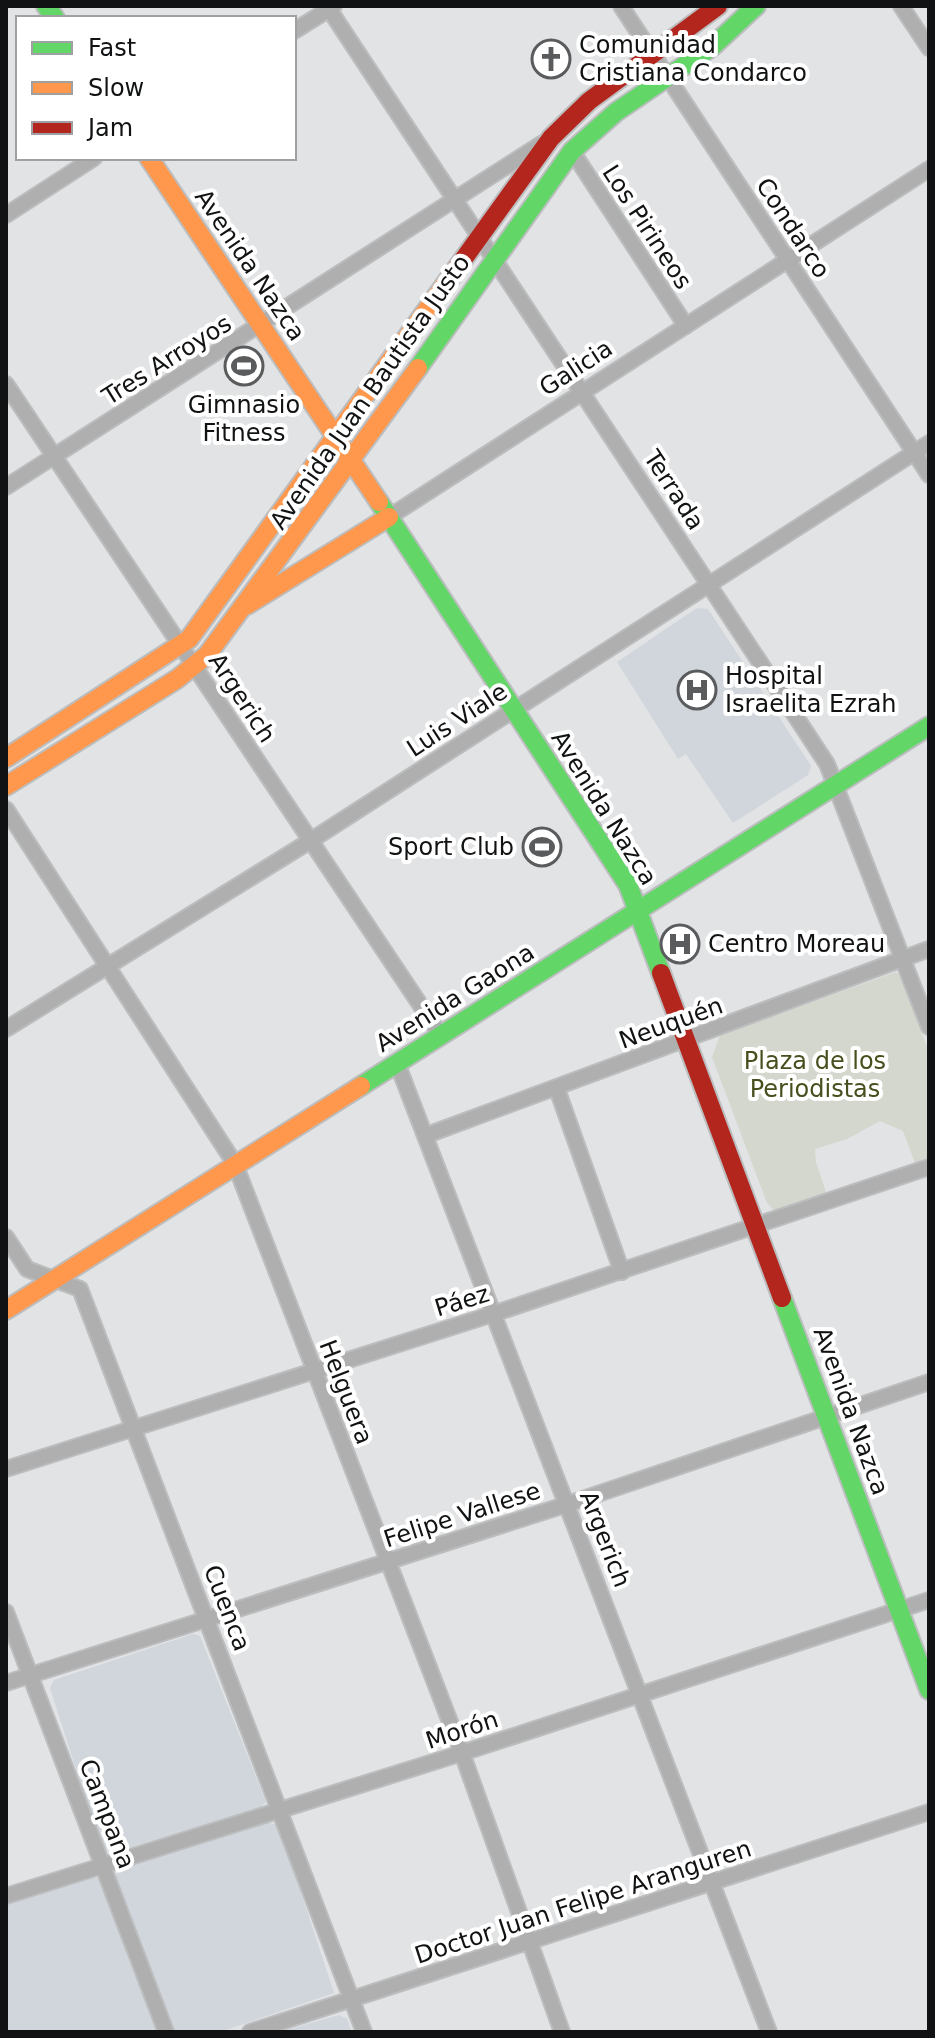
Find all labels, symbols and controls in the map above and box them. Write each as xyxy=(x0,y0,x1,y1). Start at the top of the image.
legend xyxy=(16,16,296,160)
place label: Comunidad Cristiana Condarco xyxy=(579,31,807,87)
text: Fast xyxy=(88,34,136,62)
church icon: Comunidad Cristiana Condarco xyxy=(530,38,572,80)
text: Slow xyxy=(88,74,144,102)
text: Jam xyxy=(86,114,133,142)
street label: Los Pirineos xyxy=(597,160,697,294)
street label: Condarco xyxy=(750,173,836,283)
street label: Avenida Nazca xyxy=(189,184,311,346)
street label: Avenida Juan Bautista Justo xyxy=(264,249,476,535)
street label: Tres Arroyos xyxy=(97,309,237,411)
street label: Galicia xyxy=(534,334,618,402)
sports icon: Gimnasio Fitness xyxy=(223,345,265,387)
place label: Gimnasio Fitness xyxy=(188,391,300,447)
street label: Terrada xyxy=(637,444,710,535)
street label: Argerich xyxy=(203,648,281,748)
place label: Hospital Israelita Ezrah xyxy=(725,662,897,718)
hospital icon: Hospital Israelita Ezrah xyxy=(676,669,718,711)
street label: Luis Viale xyxy=(402,677,512,763)
street label: Avenida Nazca xyxy=(545,726,663,890)
sports icon: Sport Club xyxy=(521,826,563,868)
place label: Sport Club xyxy=(388,833,514,861)
hospital icon: Centro Moreau xyxy=(659,923,701,965)
place label: Centro Moreau xyxy=(708,930,885,958)
street label: Avenida Gaona xyxy=(371,938,539,1058)
street label: Neuquén xyxy=(615,991,727,1055)
park label: Plaza de los Periodistas xyxy=(744,1047,886,1103)
street label: Páez xyxy=(431,1280,493,1322)
street label: Avenida Nazca xyxy=(808,1323,894,1499)
street label: Helguera xyxy=(313,1336,379,1448)
street label: Felipe Vallese xyxy=(380,1477,544,1553)
street label: Argerich xyxy=(574,1487,636,1591)
street label: Cuenca xyxy=(198,1561,256,1655)
street label: Morón xyxy=(422,1705,502,1755)
street label: Campana xyxy=(73,1755,141,1873)
street label: Doctor Juan Felipe Aranguren xyxy=(411,1834,755,1970)

